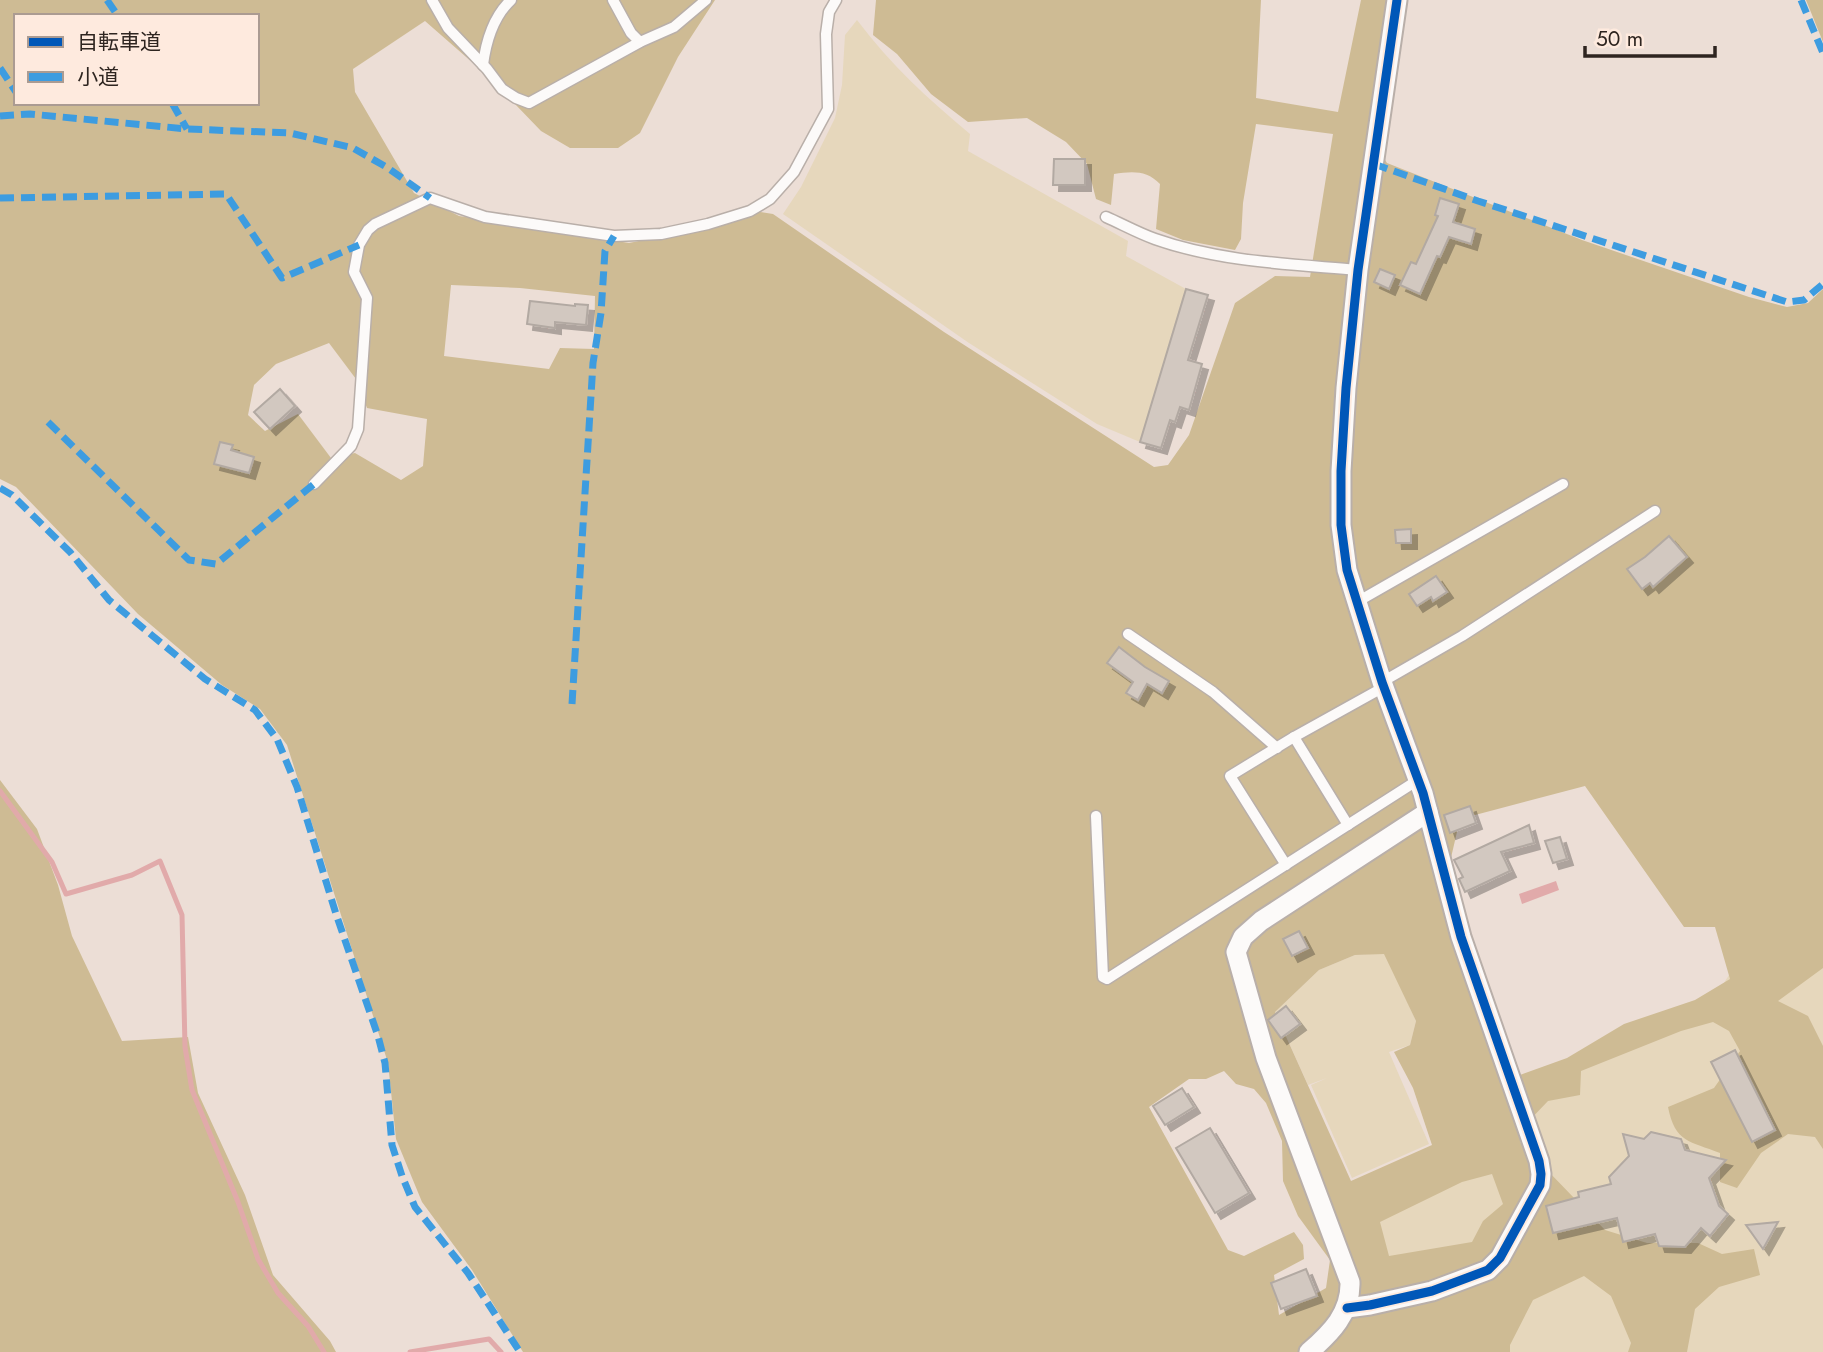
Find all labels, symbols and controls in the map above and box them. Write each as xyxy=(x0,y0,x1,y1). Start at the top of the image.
legend xyxy=(14,14,259,105)
scale bar xyxy=(1585,14,1714,58)
text: 50 m xyxy=(1596,24,1643,54)
text: 自転車道 xyxy=(77,27,161,57)
text: 小道 xyxy=(77,62,119,92)

